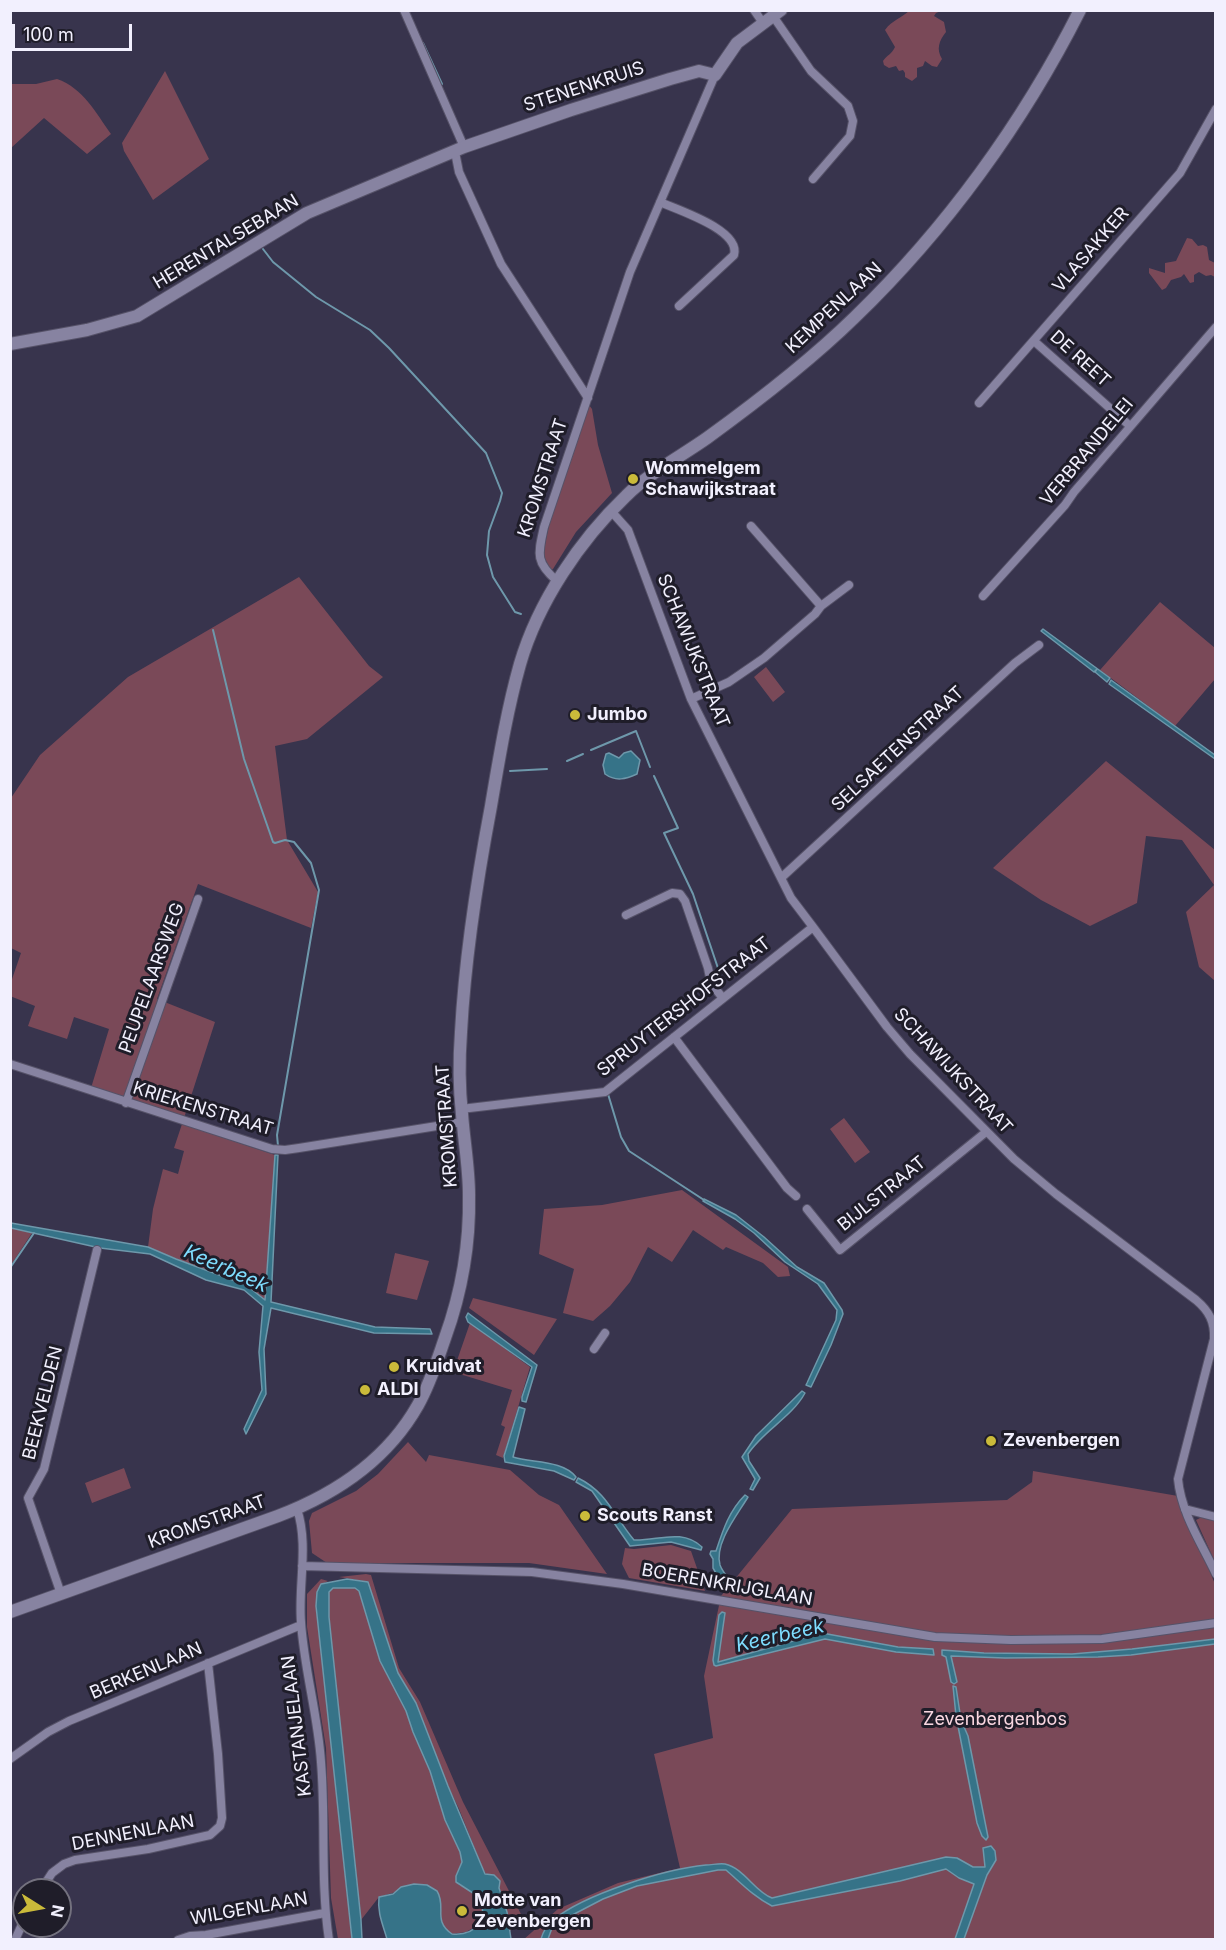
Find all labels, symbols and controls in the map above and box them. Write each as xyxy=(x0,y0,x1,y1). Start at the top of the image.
scale bar xyxy=(15,12,135,50)
text: 100 m xyxy=(23,24,74,45)
street label: STENENKRUIS xyxy=(521,57,647,117)
street label: HERENTALSEBAAN xyxy=(149,190,303,294)
street label: VLASAKKER xyxy=(1048,203,1134,297)
street label: KEMPENLAAN xyxy=(781,258,887,358)
street label: DE REET xyxy=(1045,326,1115,392)
street label: VERBRANDELEI xyxy=(1036,394,1138,510)
street label: KROMSTRAAT xyxy=(514,416,572,540)
place label: Wommelgem Schawijkstraat xyxy=(645,458,776,500)
marker: Wommelgem Schawijkstraat xyxy=(626,472,640,486)
street label: SCHAWIJKSTRAAT xyxy=(652,571,734,731)
street label: SELSAETENSTRAAT xyxy=(827,682,969,816)
place label: Jumbo xyxy=(587,704,648,726)
marker: Jumbo xyxy=(568,708,582,722)
street label: PEUPELAARSWEG xyxy=(115,900,189,1056)
street label: SPRUYTERSHOFSTRAAT xyxy=(593,933,775,1081)
street label: SCHAWIJKSTRAAT xyxy=(889,1004,1017,1138)
street label: KROMSTRAAT xyxy=(432,1064,462,1188)
street label: KRIEKENSTRAAT xyxy=(130,1077,276,1141)
street label: BIJLSTRAAT xyxy=(834,1152,930,1236)
water label: Keerbeek xyxy=(180,1240,272,1298)
street label: BEEKVELDEN xyxy=(18,1344,68,1462)
place label: Kruidvat xyxy=(406,1356,482,1378)
marker: Kruidvat xyxy=(387,1360,401,1374)
place label: ALDI xyxy=(377,1379,419,1401)
marker: ALDI xyxy=(358,1383,372,1397)
place label: Zevenbergen xyxy=(1003,1430,1120,1452)
marker: Zevenbergen xyxy=(984,1434,998,1448)
street label: KROMSTRAAT xyxy=(145,1491,269,1553)
place label: Scouts Ranst xyxy=(597,1505,712,1527)
marker: Scouts Ranst xyxy=(578,1509,592,1523)
street label: BOERENKRIJGLAAN xyxy=(640,1559,814,1611)
water label: Keerbeek xyxy=(734,1614,826,1658)
street label: BERKENLAAN xyxy=(87,1638,205,1704)
street label: KASTANJELAAN xyxy=(278,1654,316,1798)
park label: Zevenbergenbos xyxy=(923,1709,1067,1731)
street label: DENNENLAAN xyxy=(70,1811,196,1855)
north arrow xyxy=(12,1878,72,1938)
street label: WILGENLAAN xyxy=(189,1888,309,1930)
place label: Motte van Zevenbergen xyxy=(474,1890,591,1932)
text: N xyxy=(47,1903,69,1919)
marker: Motte van Zevenbergen xyxy=(455,1904,469,1918)

